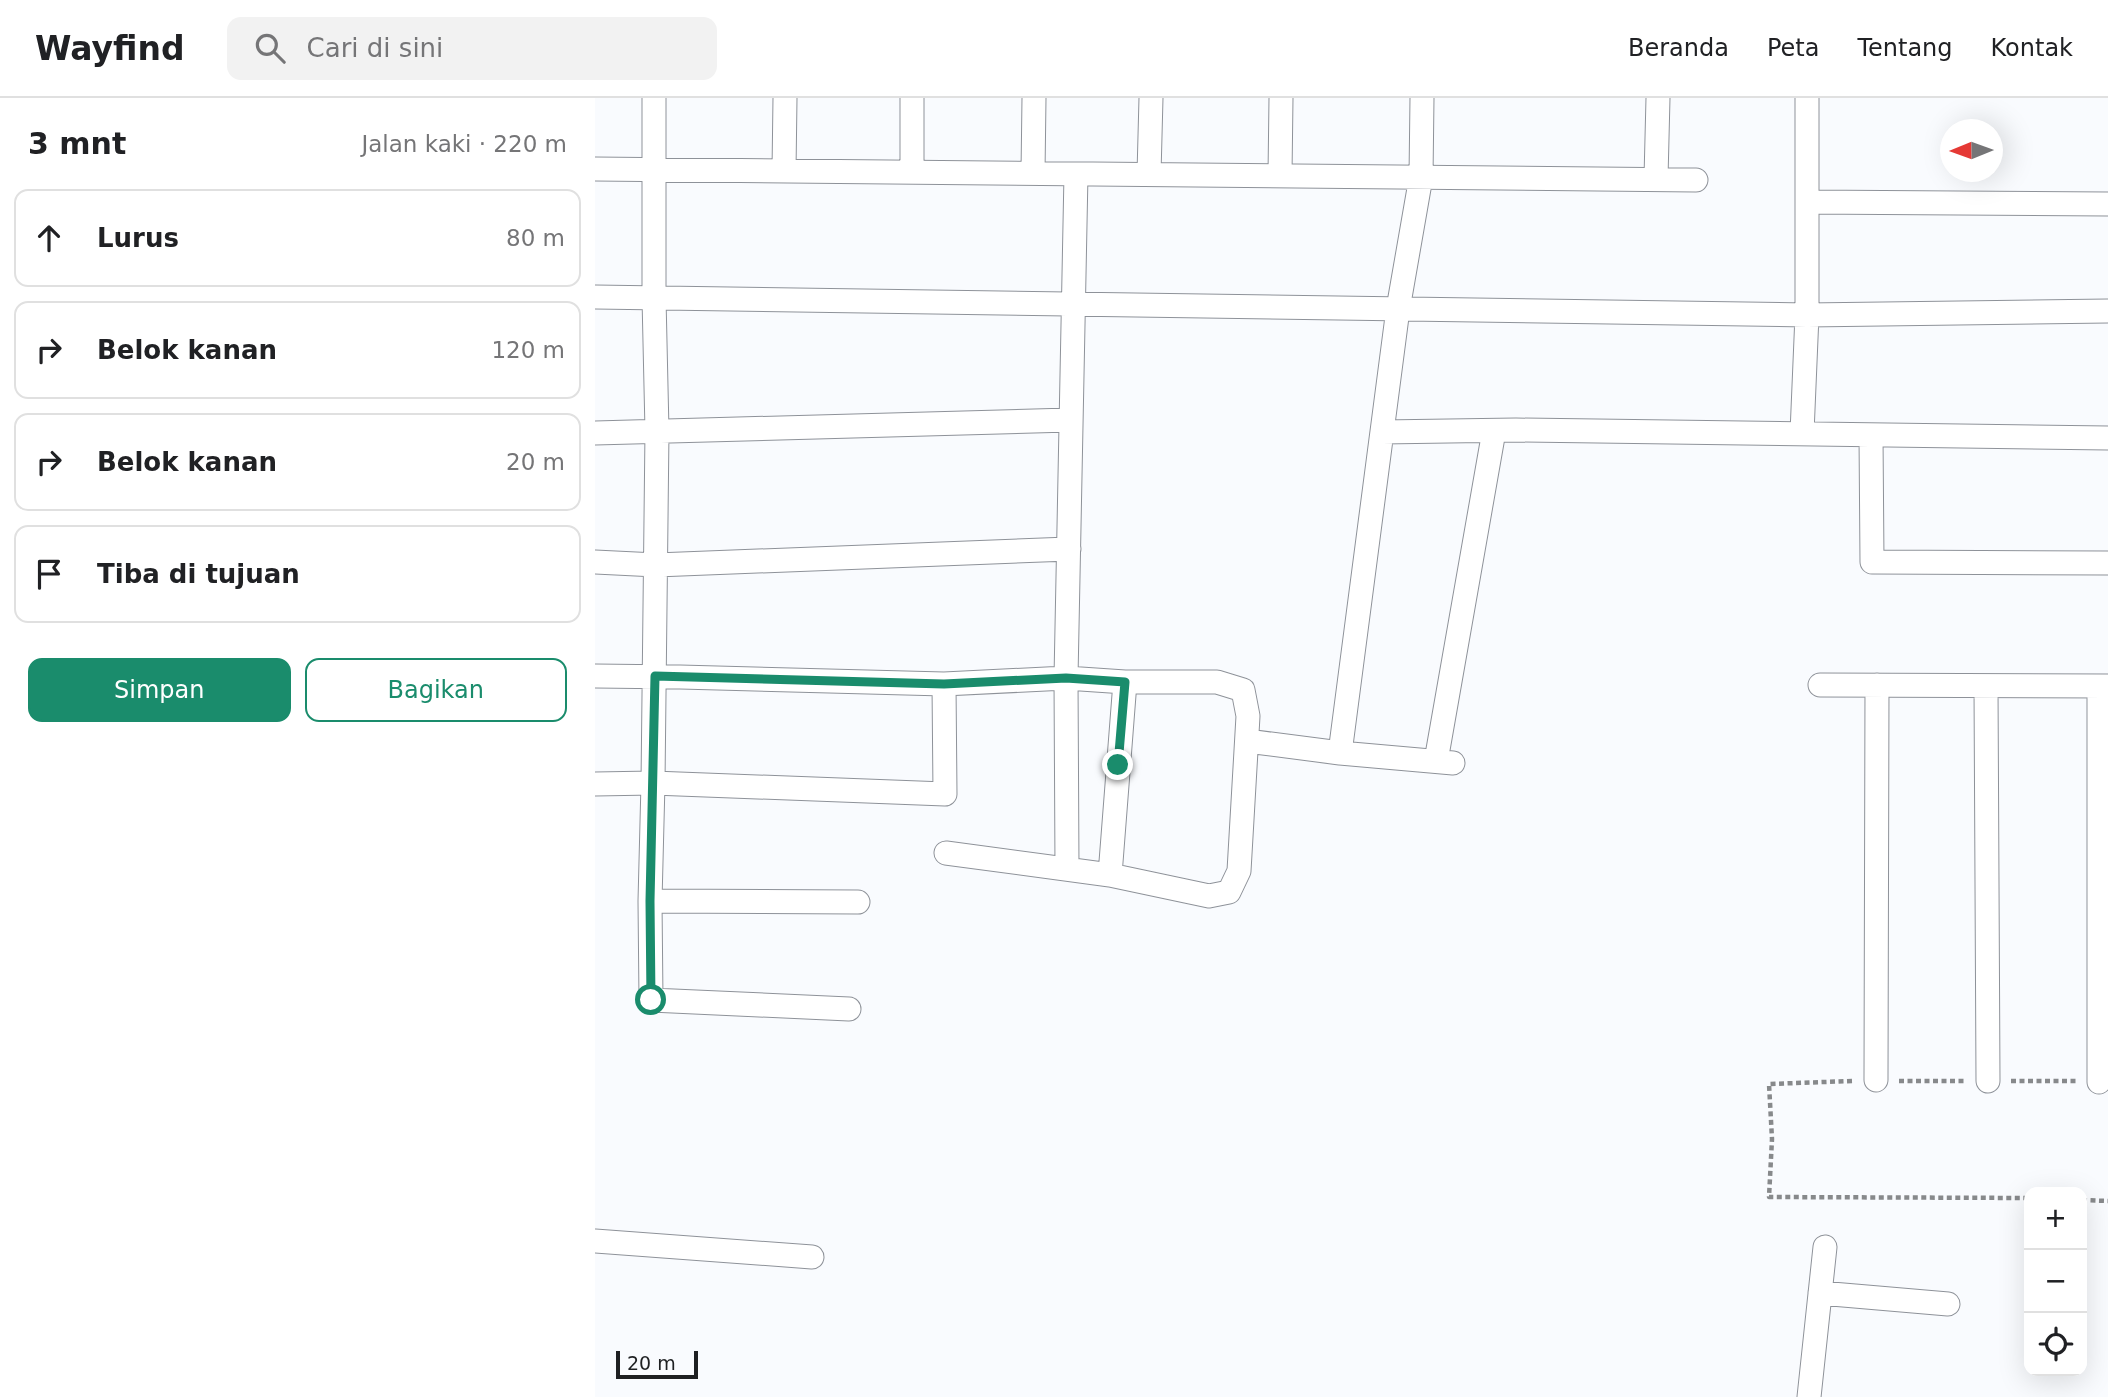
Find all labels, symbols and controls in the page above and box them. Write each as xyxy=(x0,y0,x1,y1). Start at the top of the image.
search box xyxy=(227,17,717,80)
text: Wayfind xyxy=(35,29,185,68)
icon: search xyxy=(251,29,289,67)
text: Cari di sini xyxy=(307,33,443,63)
text: Beranda xyxy=(1628,34,1729,62)
text: Peta xyxy=(1767,34,1819,62)
text: Tentang xyxy=(1857,34,1953,62)
text: Kontak xyxy=(1991,34,2073,62)
north arrow xyxy=(1940,119,2003,182)
text: 3 mnt xyxy=(28,126,126,161)
text: Jalan kaki · 220 m xyxy=(361,131,567,157)
icon: ahead xyxy=(30,219,68,257)
text: Lurus xyxy=(97,223,179,253)
text: 80 m xyxy=(506,225,565,251)
icon: right xyxy=(30,331,68,369)
text: Belok kanan xyxy=(97,335,277,365)
text: 120 m xyxy=(491,337,565,363)
icon: right xyxy=(30,443,68,481)
text: Belok kanan xyxy=(97,447,277,477)
text: 20 m xyxy=(506,449,565,475)
icon: arrive xyxy=(30,555,68,593)
text: Tiba di tujuan xyxy=(97,559,300,589)
button: Simpan xyxy=(28,658,291,722)
button: Bagikan xyxy=(305,658,567,722)
route end xyxy=(1102,749,1133,780)
route start xyxy=(635,984,666,1015)
map controls xyxy=(2024,1187,2087,1376)
button: + xyxy=(2024,1187,2087,1250)
button: − xyxy=(2024,1250,2087,1313)
button: locate xyxy=(2024,1313,2087,1376)
scale bar xyxy=(616,1348,698,1380)
text: 20 m xyxy=(627,1352,676,1374)

